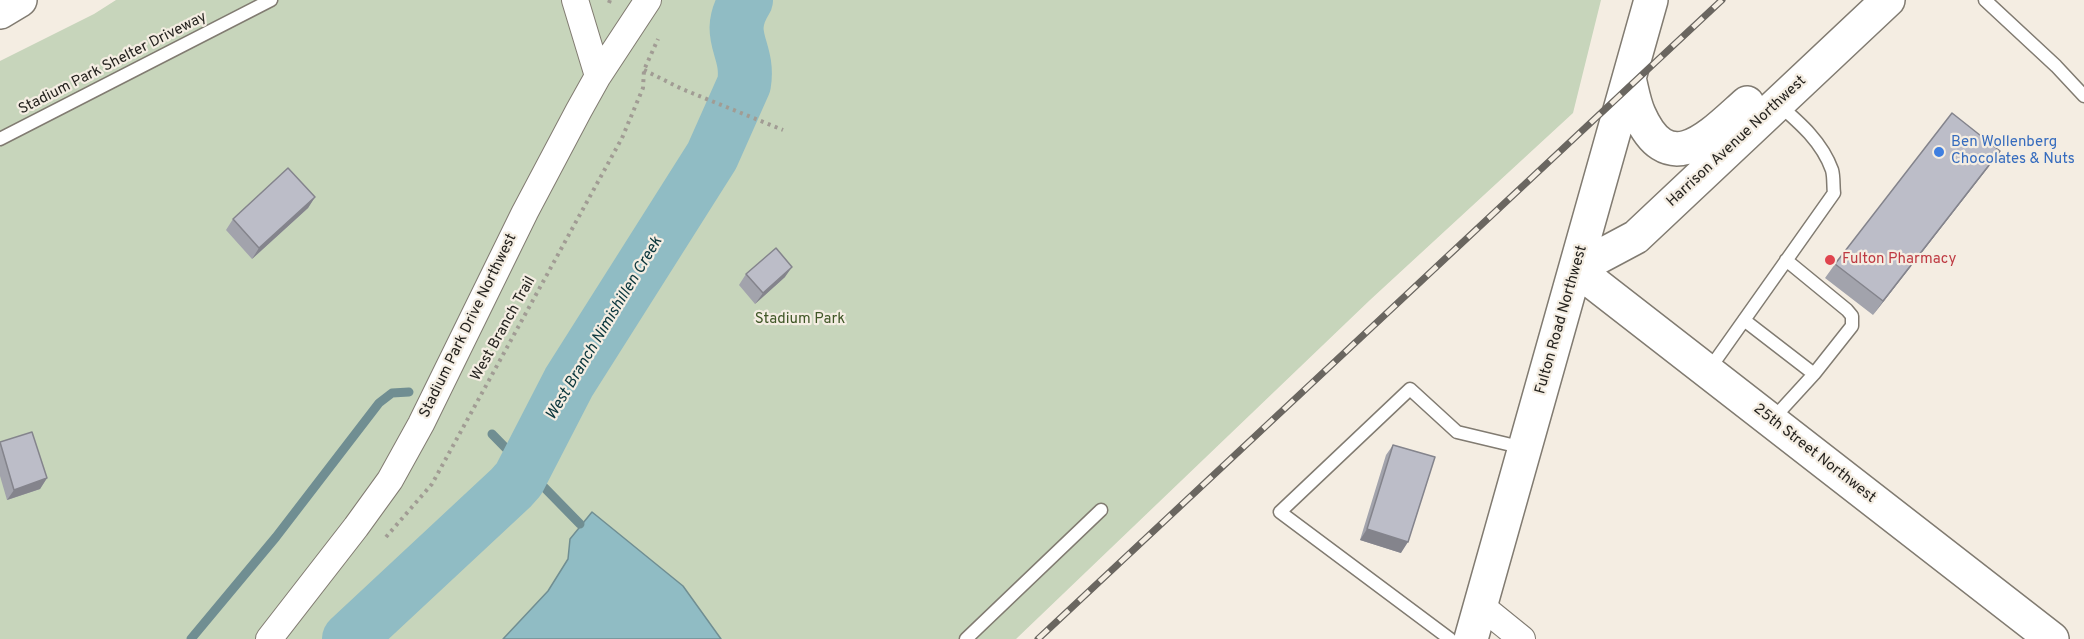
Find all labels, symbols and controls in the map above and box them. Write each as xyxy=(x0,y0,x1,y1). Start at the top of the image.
street label: Stadium Park Shelter Driveway xyxy=(16,9,210,119)
street label: Harrison Avenue Northwest xyxy=(1664,73,1810,211)
place label: Ben Wollenberg Chocolates & Nuts xyxy=(1951,134,2075,169)
marker: Ben Wollenberg Chocolates & Nuts xyxy=(1932,145,1946,159)
street label: Stadium Park Drive Northwest xyxy=(416,231,522,421)
water label: West Branch Nimishillen Creek xyxy=(543,234,667,424)
street label: Fulton Road Northwest xyxy=(1532,243,1592,397)
place label: Fulton Pharmacy xyxy=(1842,251,1956,269)
marker: Fulton Pharmacy xyxy=(1823,253,1837,267)
street label: West Branch Trail xyxy=(468,274,540,384)
park label: Stadium Park xyxy=(755,311,845,329)
street label: 25th Street Northwest xyxy=(1749,401,1879,507)

